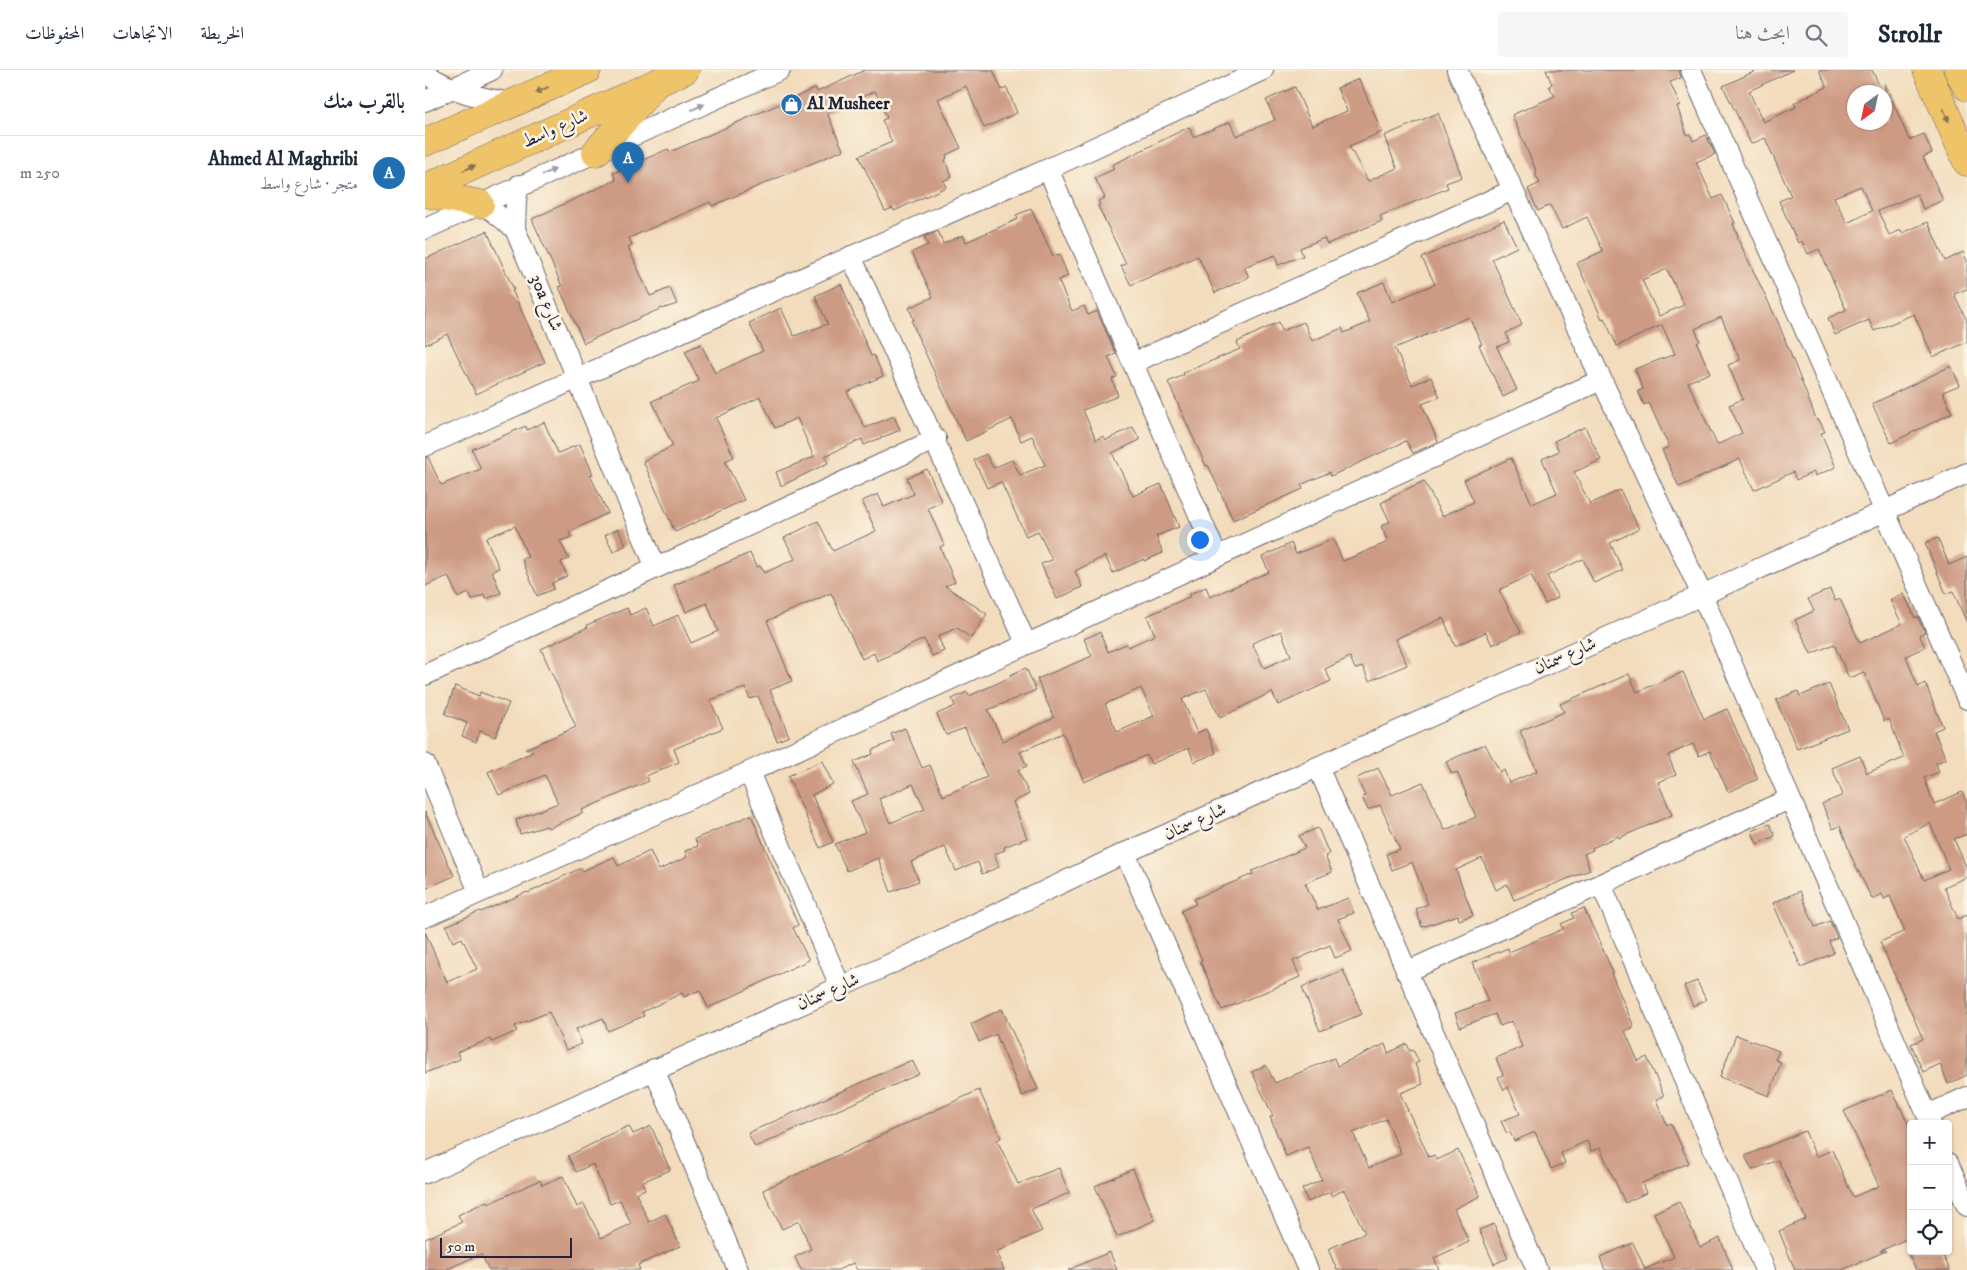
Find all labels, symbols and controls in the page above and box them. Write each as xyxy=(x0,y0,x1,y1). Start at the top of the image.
search box xyxy=(1498,12,1848,57)
text: Strollr xyxy=(1878,20,1942,50)
icon: search xyxy=(1802,21,1830,49)
text: ابحث هنا xyxy=(1735,22,1790,45)
text: المحفوظات xyxy=(25,23,84,45)
text: الاتجاهات xyxy=(112,23,172,45)
text: الخريطة xyxy=(200,23,244,45)
north arrow xyxy=(1847,85,1892,130)
one-way arrow xyxy=(535,86,549,94)
text: بالقرب منك xyxy=(323,89,405,115)
shop icon: Al Musheer xyxy=(779,92,803,116)
place label: Al Musheer xyxy=(806,93,890,115)
one-way arrow xyxy=(691,103,705,111)
street label: شارع واسط xyxy=(519,105,593,156)
one-way arrow xyxy=(1943,108,1951,122)
pin: A xyxy=(612,142,644,183)
text: Ahmed Al Maghribi xyxy=(208,148,358,171)
text: 250 m xyxy=(20,163,60,183)
text: A xyxy=(384,163,394,183)
one-way arrow xyxy=(462,164,476,172)
one-way arrow xyxy=(542,168,556,176)
text: متجر · شارع واسط xyxy=(260,174,358,194)
street label: 30a شارع xyxy=(522,271,567,336)
your location xyxy=(1187,527,1213,553)
street label: شارع سمنان xyxy=(1530,632,1601,682)
street label: شارع سمنان xyxy=(1160,798,1231,848)
street label: شارع سمنان xyxy=(793,968,864,1018)
map controls xyxy=(1907,1120,1952,1255)
button: + xyxy=(1907,1120,1952,1165)
button: − xyxy=(1907,1165,1952,1210)
button: locate xyxy=(1907,1210,1952,1255)
scale bar xyxy=(440,1235,573,1258)
text: 50 m xyxy=(447,1238,475,1256)

